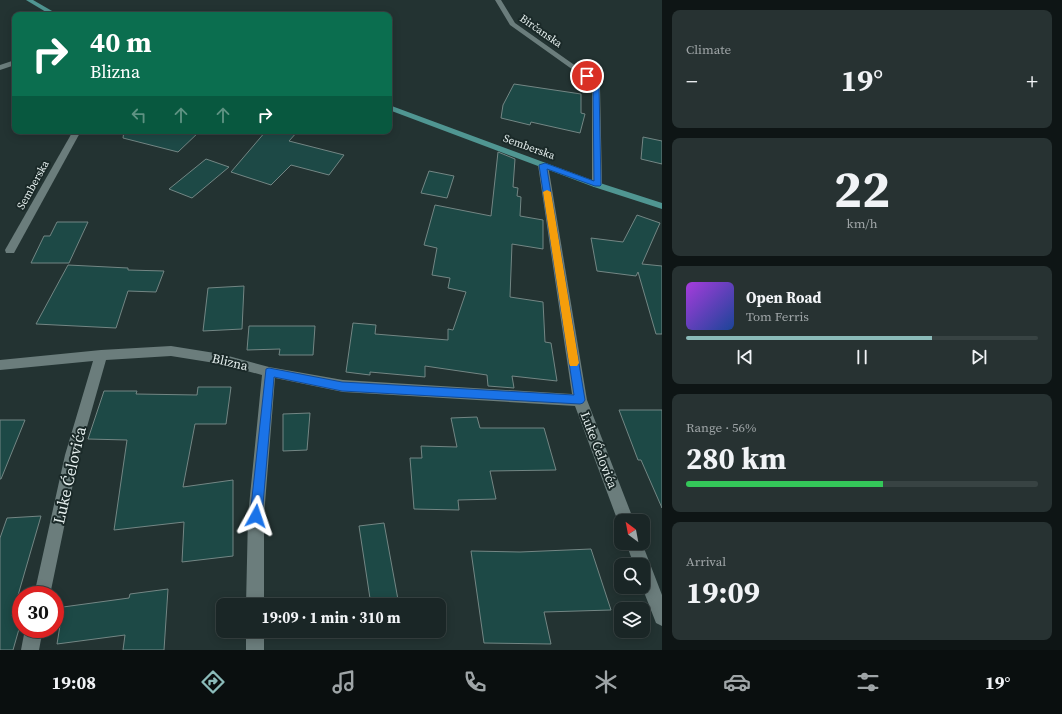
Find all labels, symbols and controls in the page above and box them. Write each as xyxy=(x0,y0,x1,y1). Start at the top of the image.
street label: Birčanska xyxy=(517,11,566,51)
text: 40 m xyxy=(90,23,152,61)
icon: right xyxy=(24,28,76,80)
text: Climate xyxy=(686,41,731,58)
text: Blizna xyxy=(90,59,140,84)
pin xyxy=(570,59,604,93)
text: 19° xyxy=(841,60,883,101)
icon: arrive xyxy=(576,65,598,87)
text: − xyxy=(686,66,698,96)
text: + xyxy=(1026,66,1038,96)
icon: left xyxy=(128,104,150,126)
icon: ahead xyxy=(170,104,192,126)
icon: ahead xyxy=(212,104,234,126)
icon: right xyxy=(254,104,276,126)
street label: Semberska xyxy=(501,131,557,163)
text: 22 xyxy=(834,153,890,224)
street label: Semberska xyxy=(13,157,53,212)
text: km/h xyxy=(847,215,877,232)
text: Open Road xyxy=(746,287,821,308)
text: Tom Ferris xyxy=(746,308,809,325)
icon: previous xyxy=(734,346,756,368)
icon: pause xyxy=(851,346,873,368)
icon: next xyxy=(968,346,990,368)
street label: Blizna xyxy=(210,350,250,374)
street label: Luke Ćelovića xyxy=(577,409,622,491)
text: Range · 56% xyxy=(686,419,757,436)
street label: Luke Ćelovića xyxy=(47,423,91,526)
text: 280 km xyxy=(686,438,786,479)
position arrow xyxy=(235,495,277,537)
north arrow xyxy=(614,514,650,550)
map controls xyxy=(614,514,650,638)
text: Arrival xyxy=(686,553,726,570)
button: search xyxy=(614,558,650,594)
text: 19:09 xyxy=(686,572,760,613)
speed limit sign: 30 xyxy=(12,586,64,638)
button: layers xyxy=(614,602,650,638)
text: 19:09 · 1 min · 310 m xyxy=(262,607,401,628)
icon: directions xyxy=(199,668,227,696)
icon: music xyxy=(330,668,358,696)
icon: phone xyxy=(461,668,489,696)
icon: climate xyxy=(592,668,620,696)
icon: car xyxy=(723,668,751,696)
icon: filters xyxy=(854,668,882,696)
text: 19:08 xyxy=(52,670,96,695)
text: 19° xyxy=(985,670,1010,695)

